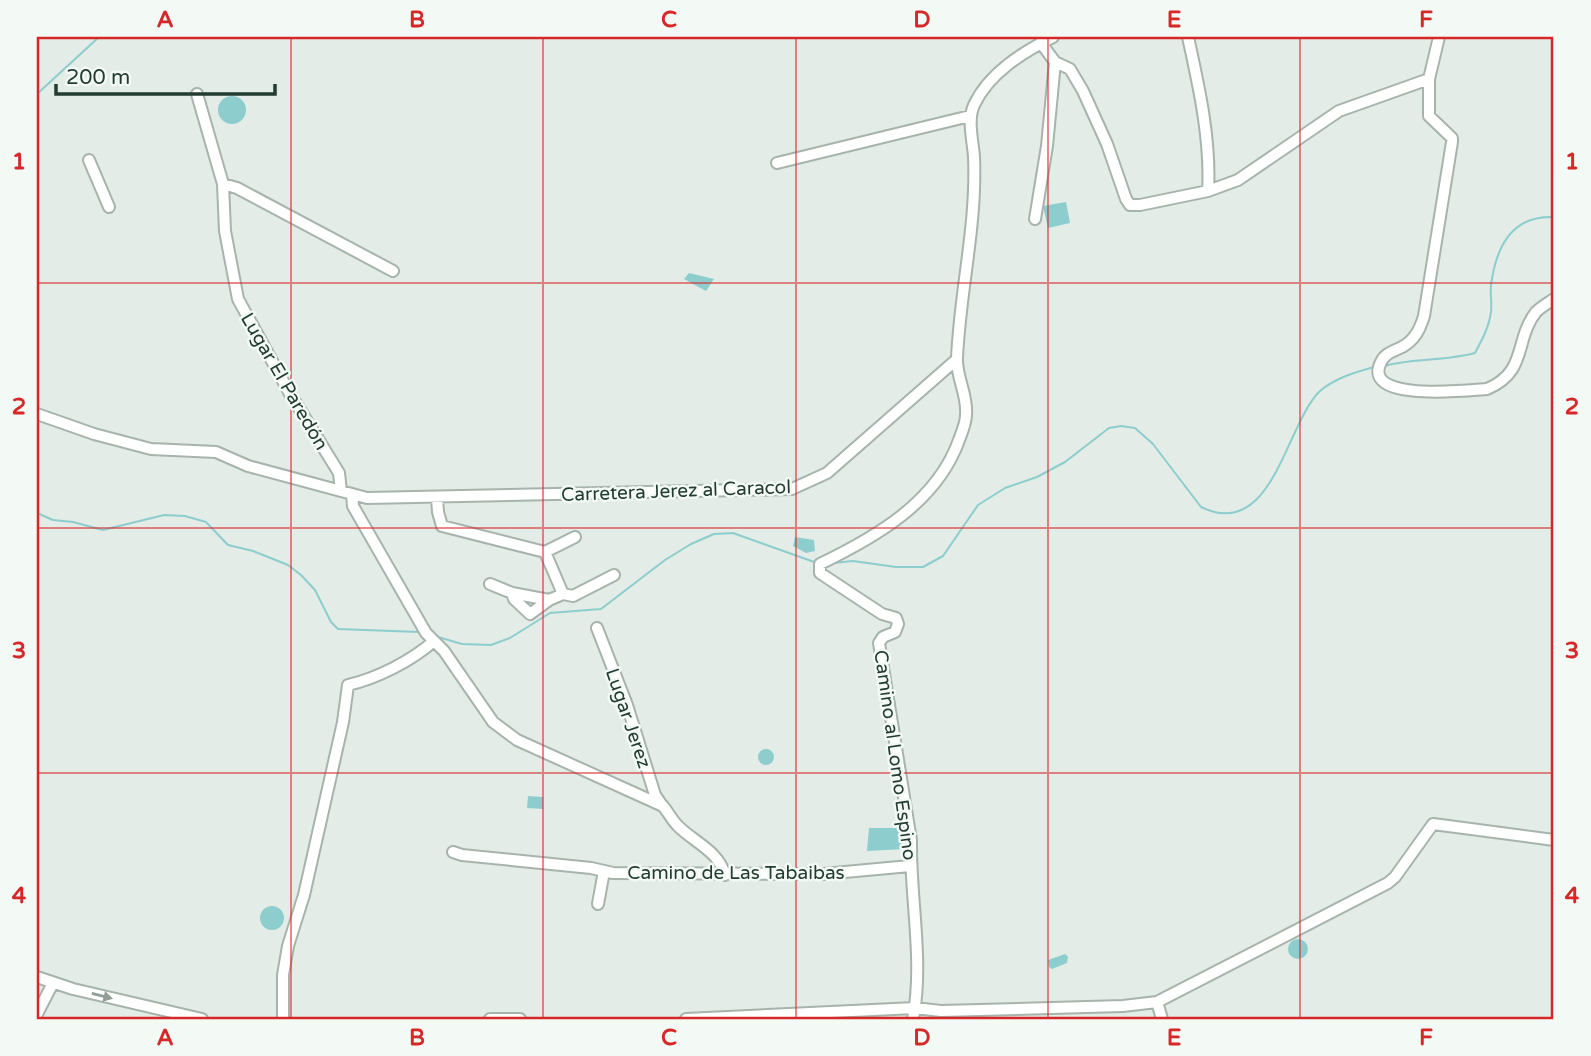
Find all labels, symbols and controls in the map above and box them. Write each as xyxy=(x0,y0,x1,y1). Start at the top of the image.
text: A xyxy=(156,6,174,34)
text: B xyxy=(409,6,425,34)
text: C xyxy=(661,6,677,34)
text: D xyxy=(913,6,931,34)
text: E xyxy=(1167,6,1181,34)
text: F xyxy=(1419,6,1433,34)
scale bar xyxy=(56,52,275,96)
text: 200 m xyxy=(66,65,130,90)
text: 1 xyxy=(12,148,26,176)
text: 1 xyxy=(1565,148,1579,176)
street label: Lugar El Paredón xyxy=(236,309,332,454)
text: 2 xyxy=(12,393,26,421)
text: 2 xyxy=(1565,393,1579,421)
street label: Carretera Jerez al Caracol xyxy=(561,476,791,506)
text: 3 xyxy=(12,637,26,665)
text: 3 xyxy=(1565,637,1579,665)
street label: Camino al Lomo Espino xyxy=(869,649,921,862)
street label: Lugar Jerez xyxy=(601,665,655,771)
street label: Camino de Las Tabaibas xyxy=(627,862,845,884)
text: 4 xyxy=(12,882,27,910)
text: 4 xyxy=(1565,882,1580,910)
one-way arrow xyxy=(91,991,113,1002)
text: A xyxy=(156,1024,174,1052)
text: B xyxy=(409,1024,425,1052)
text: C xyxy=(661,1024,677,1052)
text: D xyxy=(913,1024,931,1052)
text: E xyxy=(1167,1024,1181,1052)
text: F xyxy=(1419,1024,1433,1052)

